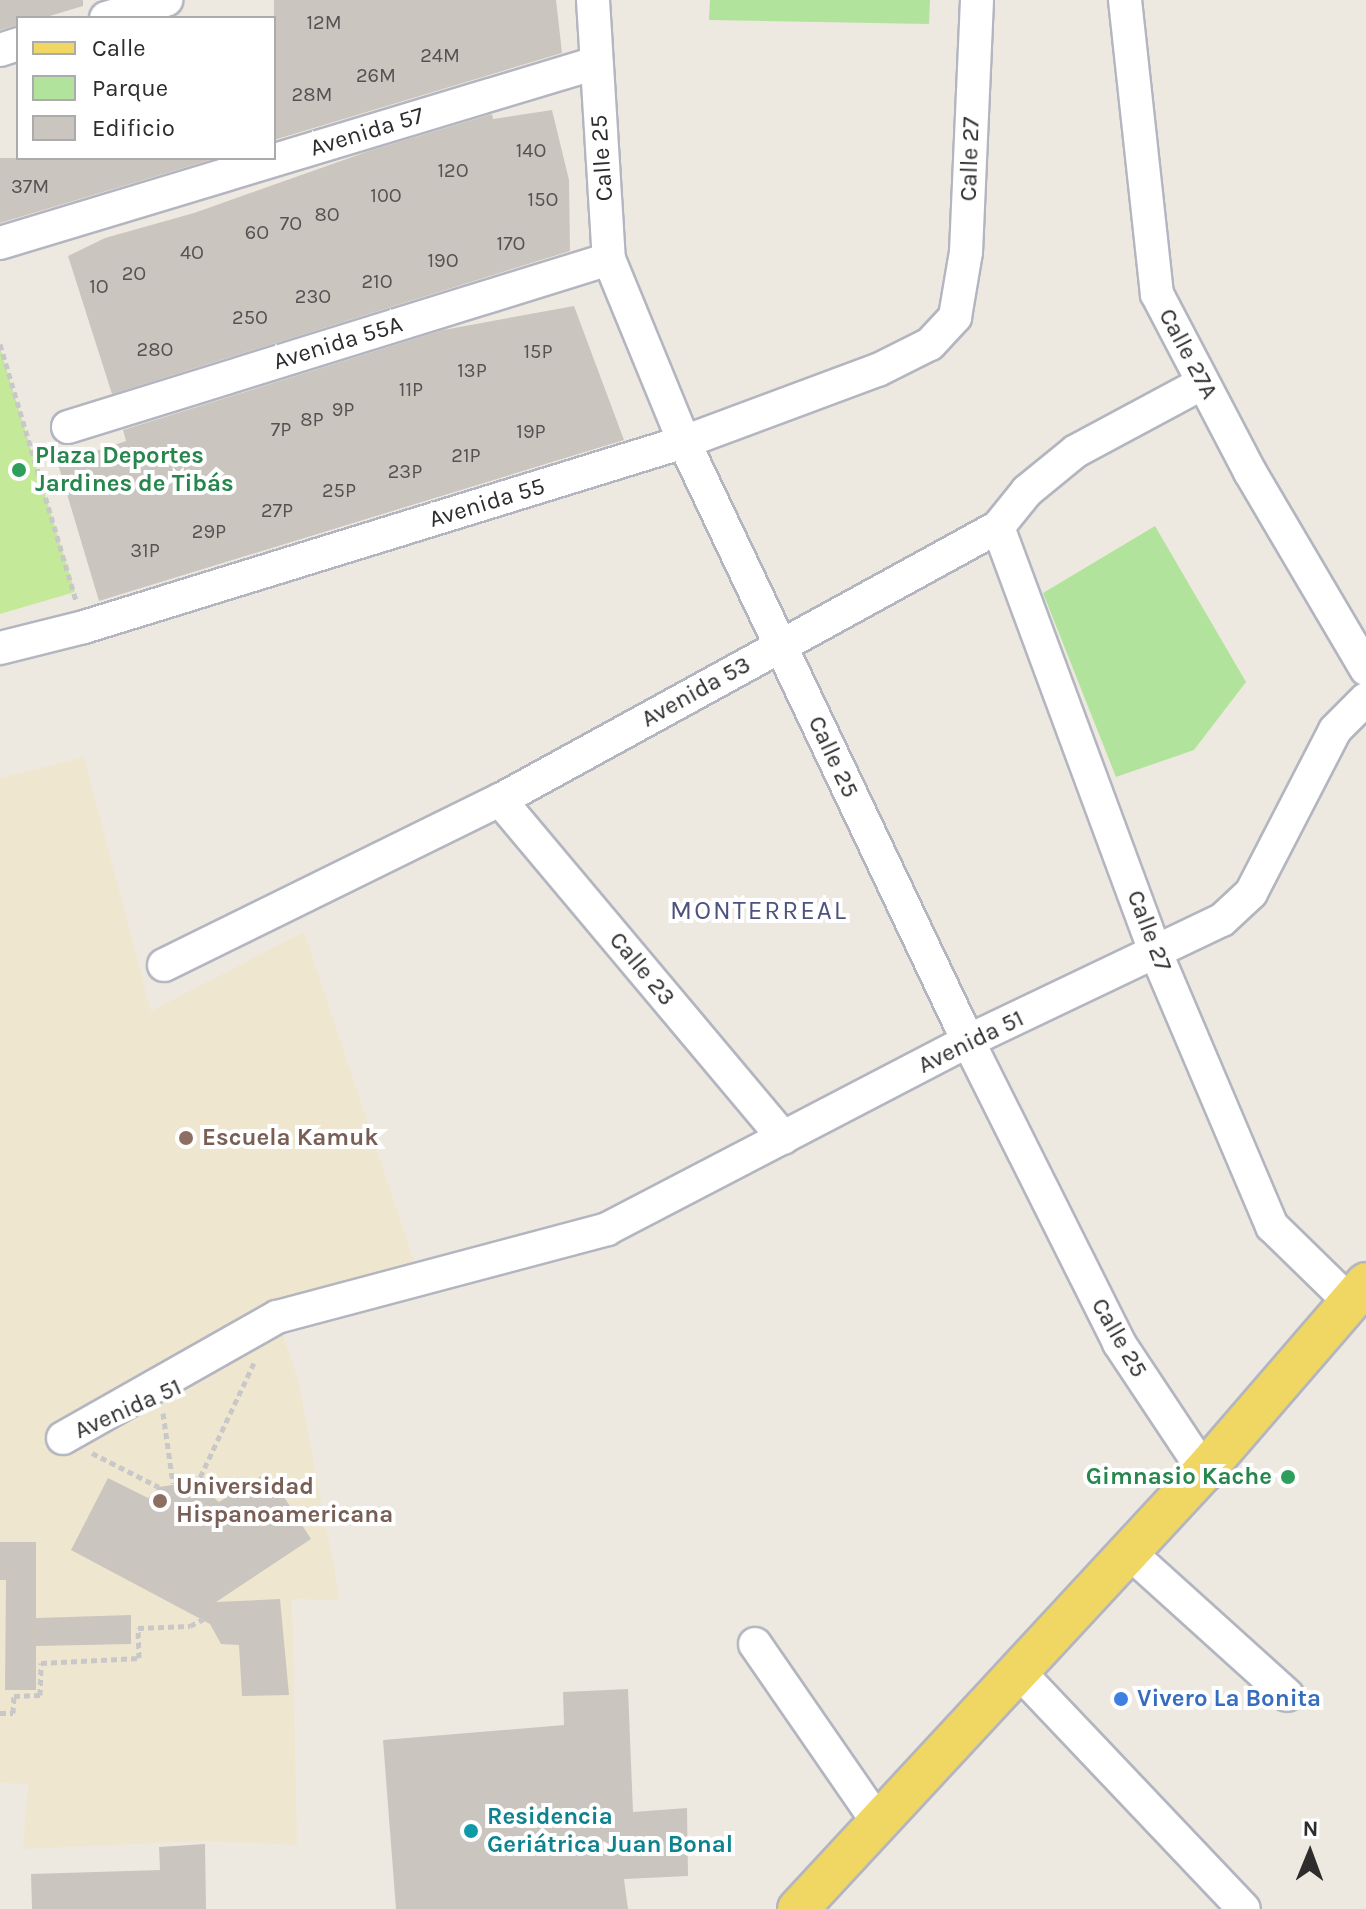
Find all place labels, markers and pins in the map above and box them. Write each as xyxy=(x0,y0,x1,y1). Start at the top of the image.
place label: Plaza Deportes Jardines de Tibás xyxy=(35,442,234,498)
marker: Plaza Deportes Jardines de Tibás xyxy=(10,461,28,479)
place label: Escuela Kamuk xyxy=(202,1124,378,1152)
marker: Escuela Kamuk xyxy=(177,1129,195,1147)
place label: Gimnasio Kache xyxy=(1086,1463,1272,1491)
marker: Gimnasio Kache xyxy=(1279,1468,1297,1486)
place label: Universidad Hispanoamericana xyxy=(176,1473,393,1529)
marker: Universidad Hispanoamericana xyxy=(151,1492,169,1510)
place label: Vivero La Bonita xyxy=(1137,1685,1321,1713)
marker: Vivero La Bonita xyxy=(1112,1690,1130,1708)
place label: Residencia Geriátrica Juan Bonal xyxy=(487,1803,733,1859)
marker: Residencia Geriátrica Juan Bonal xyxy=(462,1822,480,1840)

